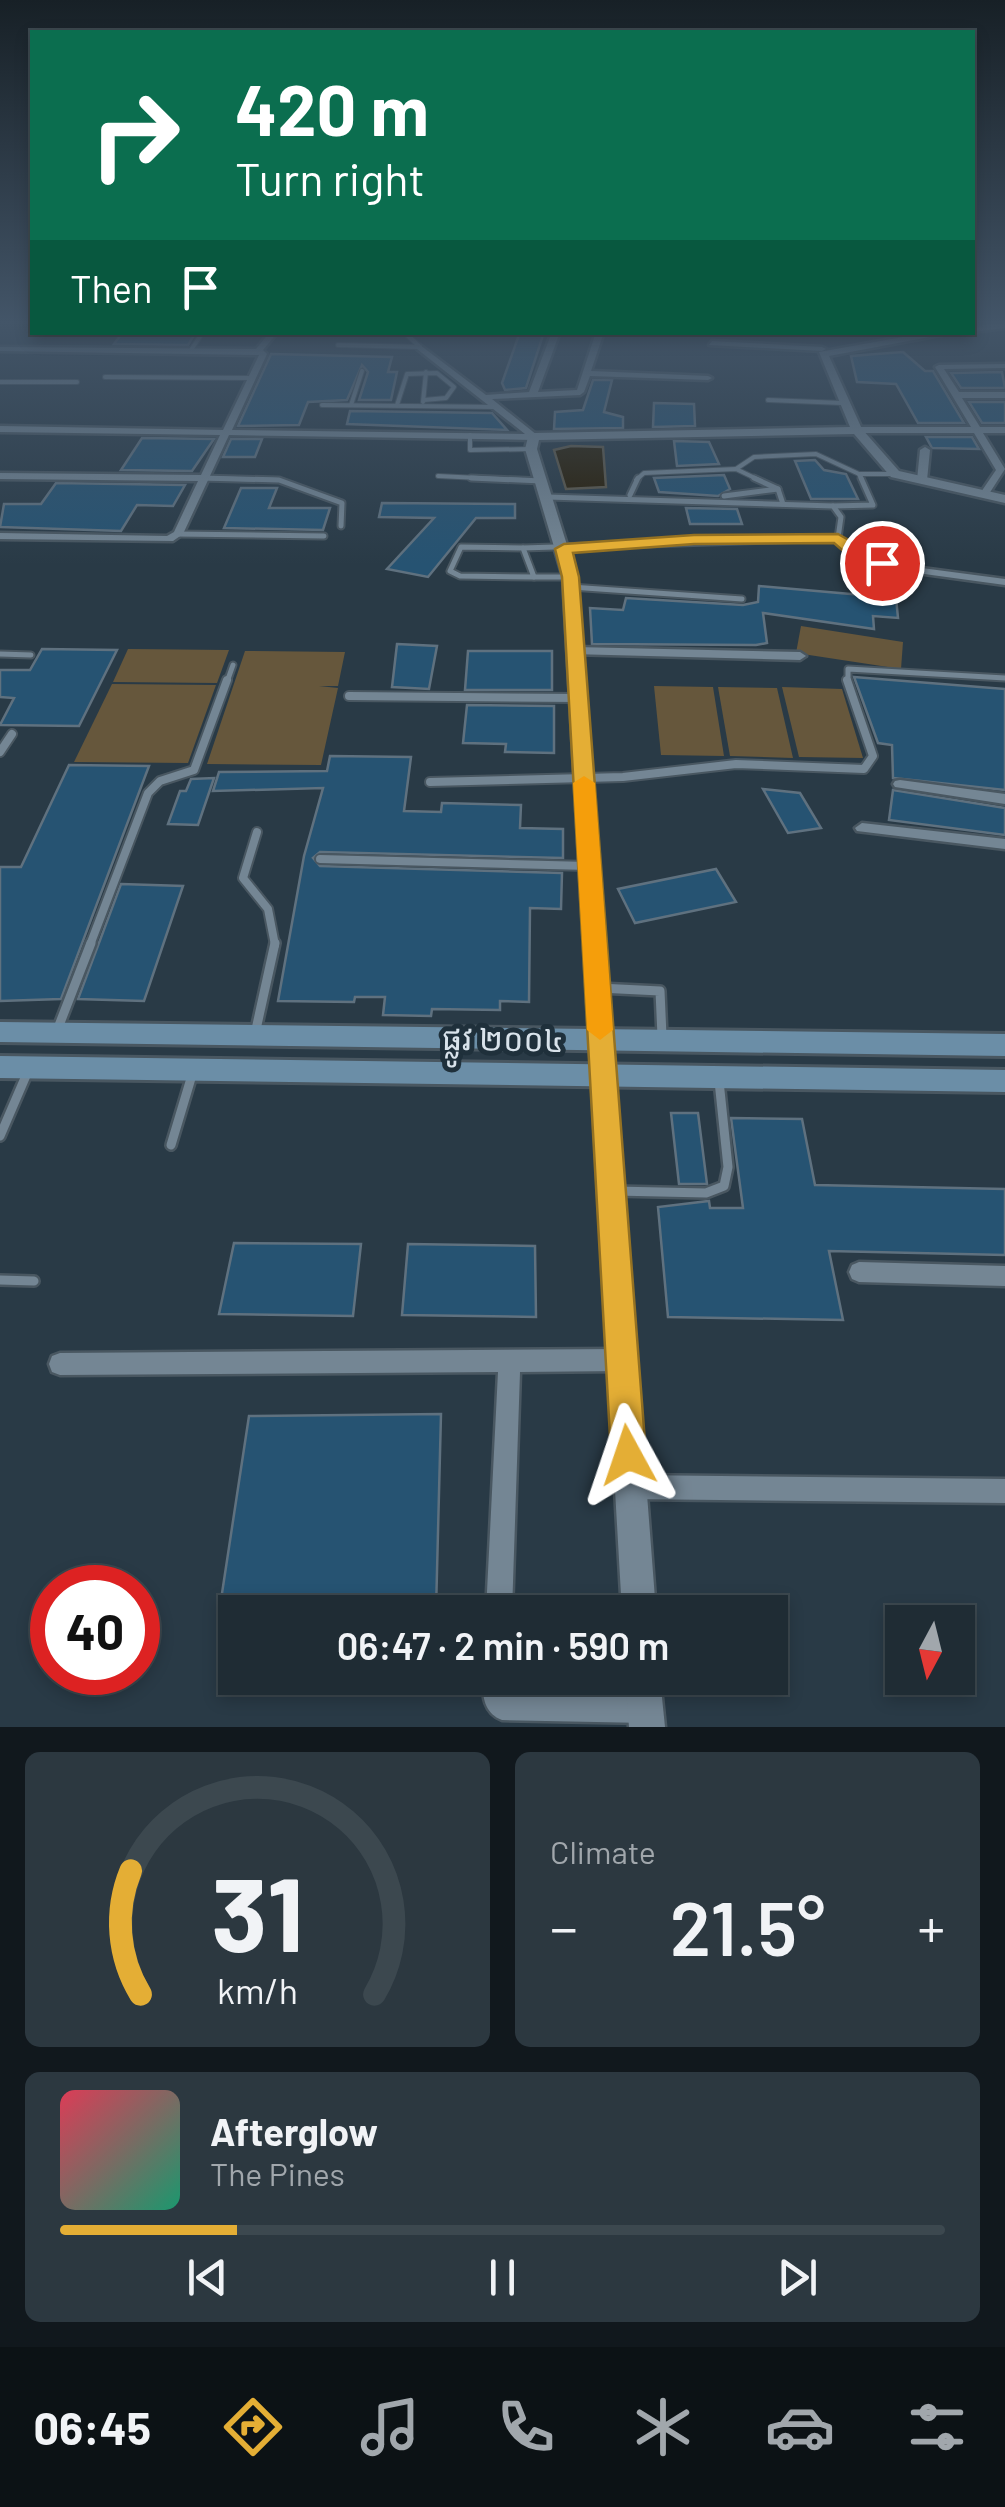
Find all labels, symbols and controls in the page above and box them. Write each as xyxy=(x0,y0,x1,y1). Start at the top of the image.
text: 420 m xyxy=(235,66,429,150)
icon: right xyxy=(70,70,200,200)
text: Turn right xyxy=(235,151,425,205)
icon: arrive xyxy=(173,260,228,315)
text: Then xyxy=(70,265,153,311)
pin xyxy=(840,521,925,606)
icon: arrive xyxy=(855,536,910,591)
street label: ផ្លូវ ២០០៤ xyxy=(441,1018,564,1070)
position arrow xyxy=(576,1403,680,1507)
speed limit sign: 40 xyxy=(30,1565,160,1695)
north arrow xyxy=(885,1605,975,1695)
map controls xyxy=(885,1605,975,1695)
text: 06:47 · 2 min · 590 m xyxy=(337,1622,669,1668)
text: Climate xyxy=(550,1832,656,1870)
text: 31 xyxy=(211,1848,304,1973)
text: 21.5° xyxy=(670,1881,825,1971)
text: − xyxy=(550,1893,578,1959)
text: + xyxy=(917,1893,945,1959)
text: km/h xyxy=(217,1968,298,2011)
text: Afterglow xyxy=(210,2108,378,2154)
text: The Pines xyxy=(210,2154,345,2192)
icon: previous xyxy=(180,2250,235,2305)
icon: pause xyxy=(475,2250,530,2305)
icon: next xyxy=(770,2250,825,2305)
icon: directions xyxy=(218,2392,288,2462)
icon: music xyxy=(355,2392,425,2462)
icon: phone xyxy=(491,2392,561,2462)
icon: climate xyxy=(628,2392,698,2462)
icon: car xyxy=(765,2392,835,2462)
icon: filters xyxy=(902,2392,972,2462)
text: 06:45 xyxy=(33,2400,151,2454)

